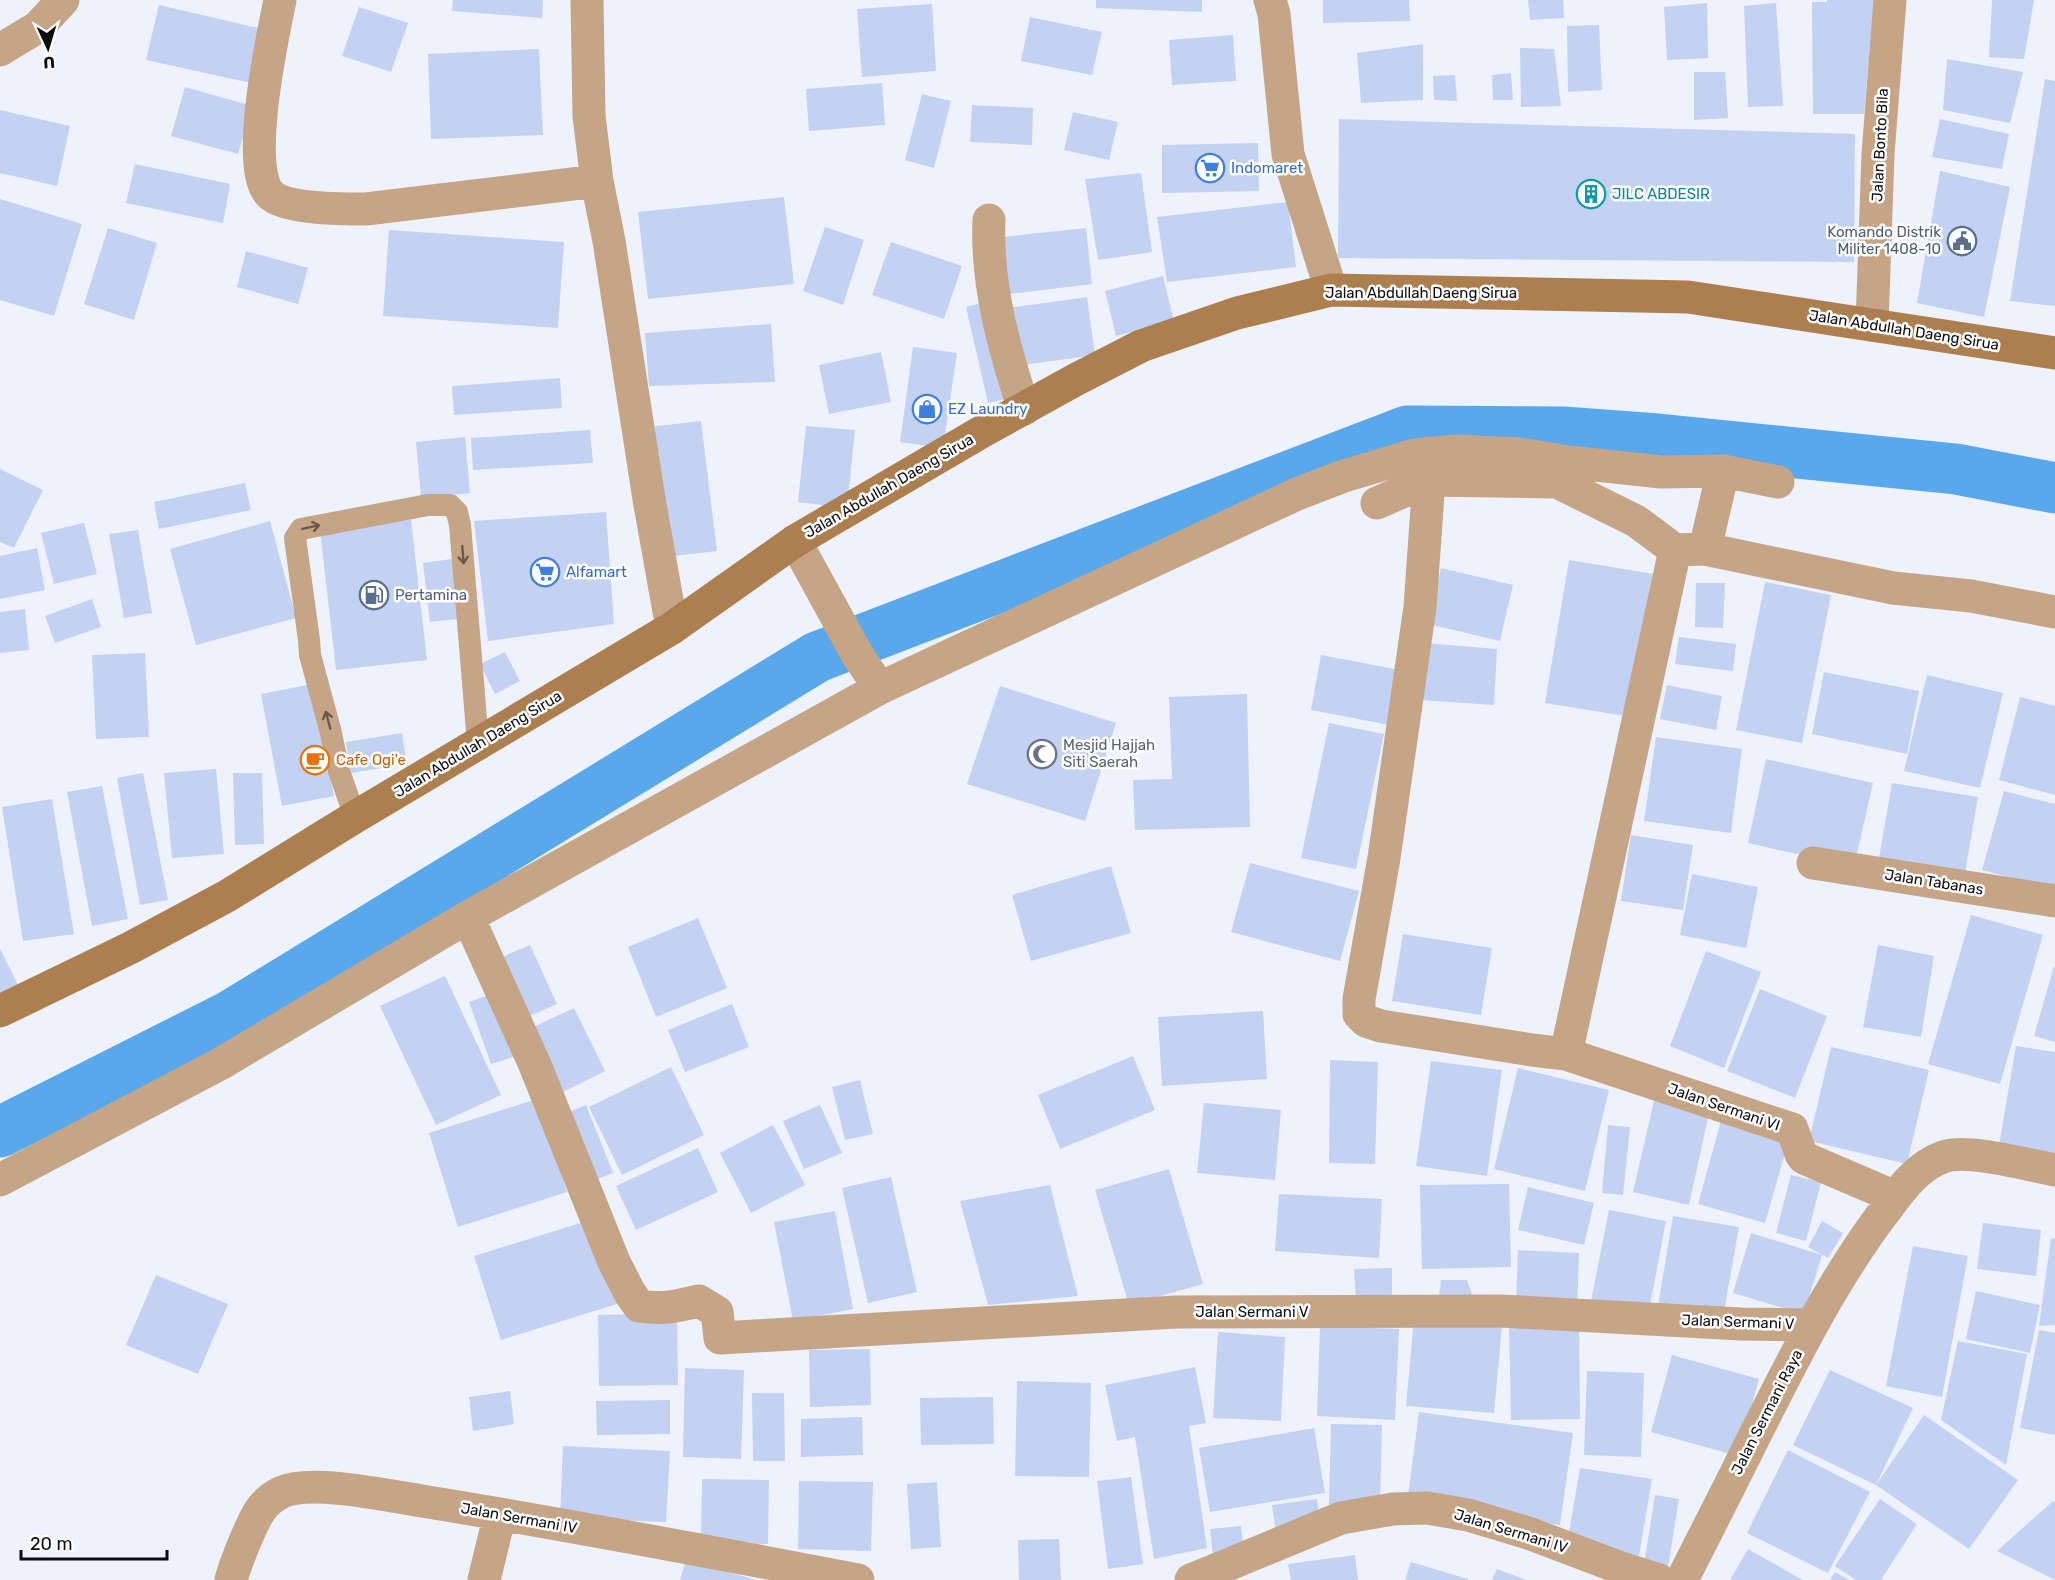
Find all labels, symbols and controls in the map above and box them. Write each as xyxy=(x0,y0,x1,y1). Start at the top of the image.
north arrow xyxy=(18,18,78,78)
text: U xyxy=(43,53,55,72)
street label: Jalan Bonto Bila xyxy=(1868,88,1892,202)
supermarket icon: Indomaret xyxy=(1194,152,1226,184)
place label: Indomaret xyxy=(1231,159,1303,177)
building icon: JILC ABDESIR xyxy=(1575,178,1607,210)
place label: JILC ABDESIR xyxy=(1612,185,1710,203)
place label: Komando Distrik Militer 1408-10 xyxy=(1827,223,1941,258)
public building icon: Komando Distrik Militer 1408-10 xyxy=(1946,225,1978,257)
street label: Jalan Abdullah Daeng Sirua xyxy=(1325,284,1517,302)
street label: Jalan Abdullah Daeng Sirua xyxy=(1808,306,2000,354)
shop icon: EZ Laundry xyxy=(911,393,943,425)
place label: EZ Laundry xyxy=(948,400,1028,418)
street label: Jalan Abdullah Daeng Sirua xyxy=(801,430,977,542)
one-way arrow xyxy=(301,521,320,532)
one-way arrow xyxy=(458,544,469,564)
supermarket icon: Alfamart xyxy=(529,556,561,588)
place label: Alfamart xyxy=(566,563,627,581)
fuel station icon: Pertamina xyxy=(358,579,390,611)
place label: Pertamina xyxy=(395,586,467,604)
street label: Jalan Abdullah Daeng Sirua xyxy=(391,687,565,801)
one-way arrow xyxy=(322,711,333,730)
place label: Mesjid Hajjah Siti Saerah xyxy=(1063,736,1155,771)
mosque icon: Mesjid Hajjah Siti Saerah xyxy=(1026,738,1058,770)
cafe icon: Cafe Ogi'e xyxy=(299,744,331,776)
place label: Cafe Ogi'e xyxy=(336,751,406,769)
street label: Jalan Tabanas xyxy=(1883,865,1985,899)
street label: Jalan Sermani VI xyxy=(1666,1079,1782,1135)
street label: Jalan Sermani V xyxy=(1195,1303,1309,1321)
street label: Jalan Sermani V xyxy=(1681,1311,1795,1333)
street label: Jalan Sermani Raya xyxy=(1728,1346,1806,1478)
street label: Jalan Sermani IV xyxy=(459,1499,579,1537)
street label: Jalan Sermani IV xyxy=(1452,1505,1570,1557)
scale bar xyxy=(21,1523,166,1561)
text: 20 m xyxy=(30,1533,72,1555)

